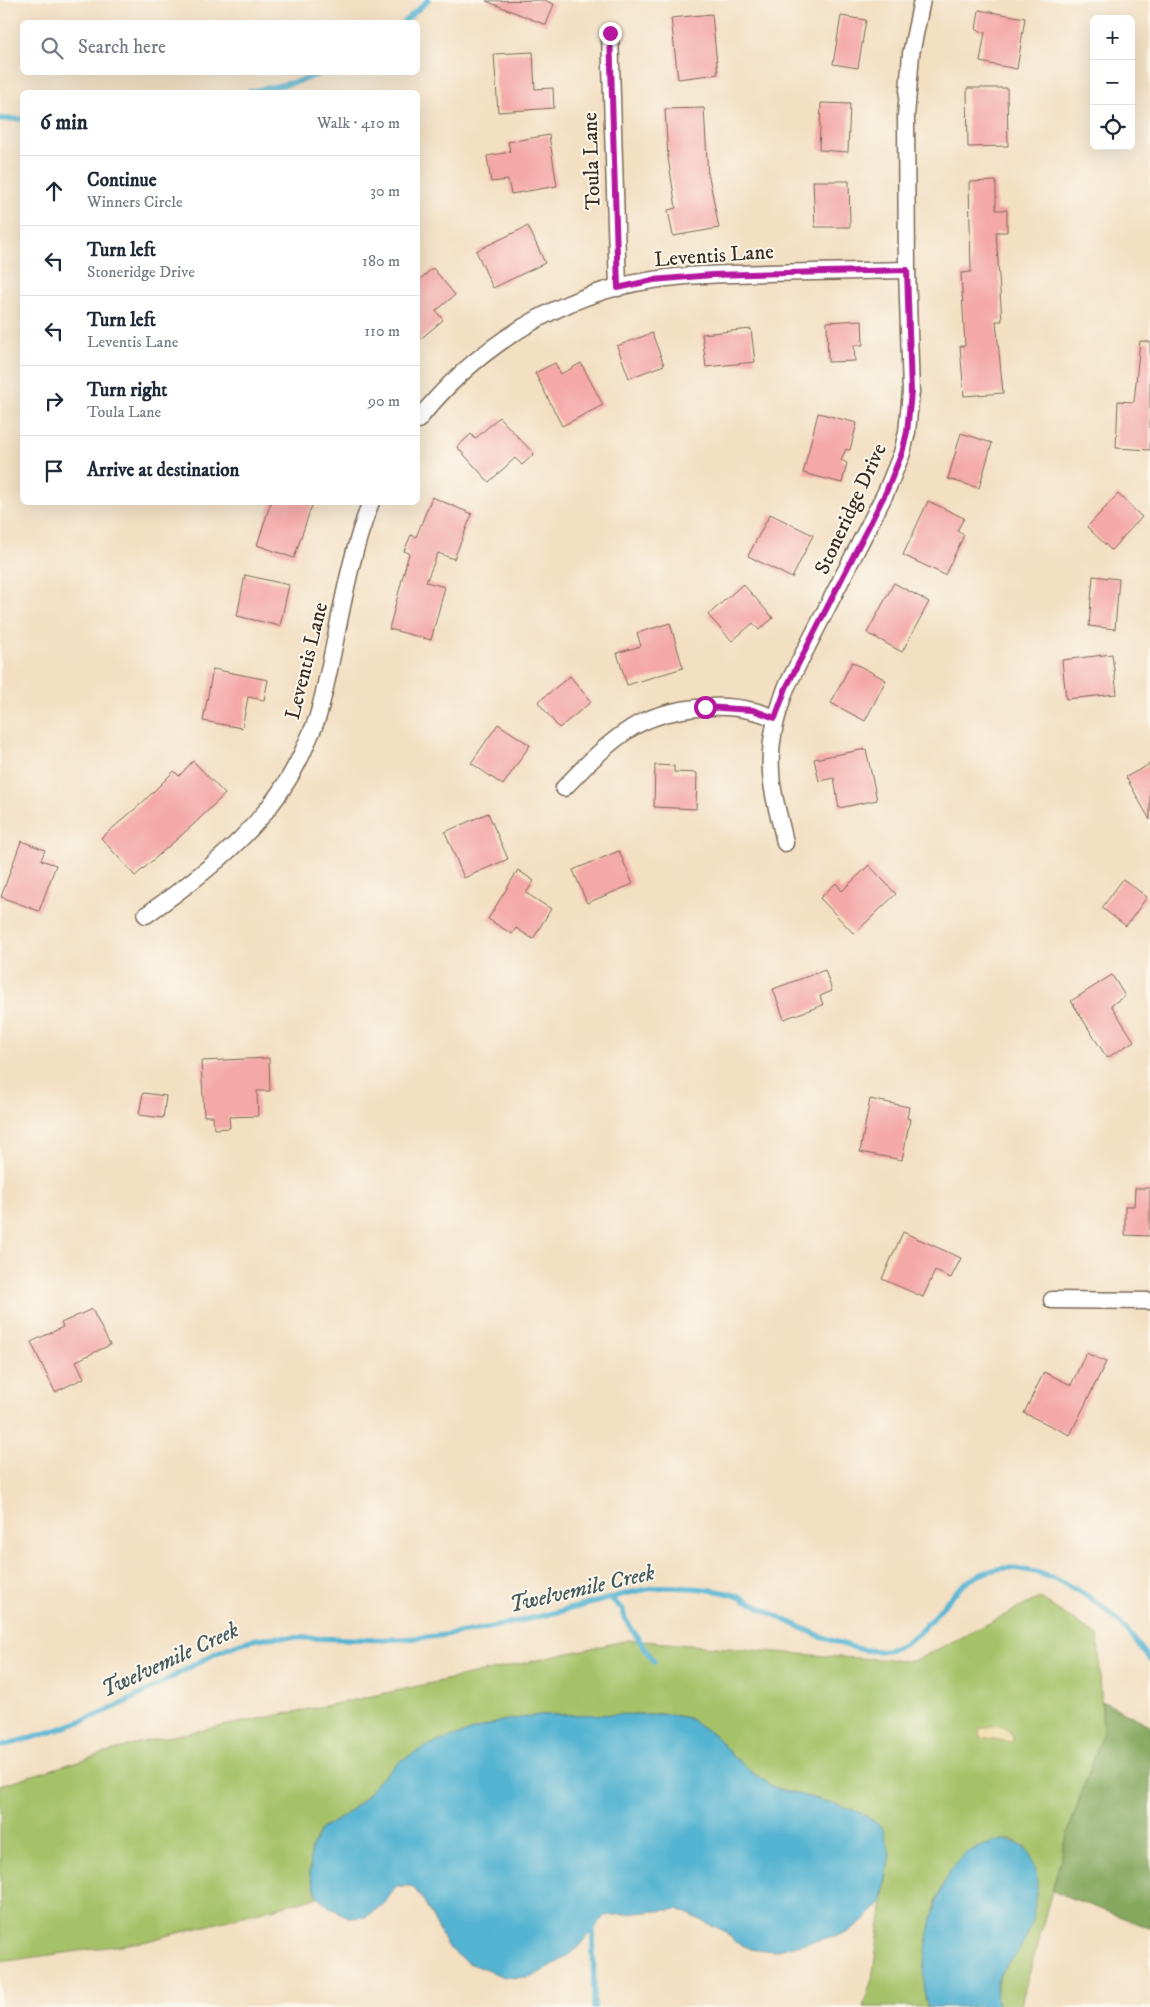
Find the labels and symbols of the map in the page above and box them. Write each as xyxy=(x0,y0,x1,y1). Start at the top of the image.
route end xyxy=(599,22,622,45)
street label: Toula Lane xyxy=(577,112,607,210)
street label: Leventis Lane xyxy=(653,239,775,273)
street label: Stoneridge Drive xyxy=(809,439,893,579)
street label: Leventis Lane xyxy=(280,599,334,722)
route start xyxy=(694,696,717,719)
water label: Twelvemile Creek xyxy=(507,1559,658,1619)
water label: Twelvemile Creek xyxy=(97,1616,244,1704)

